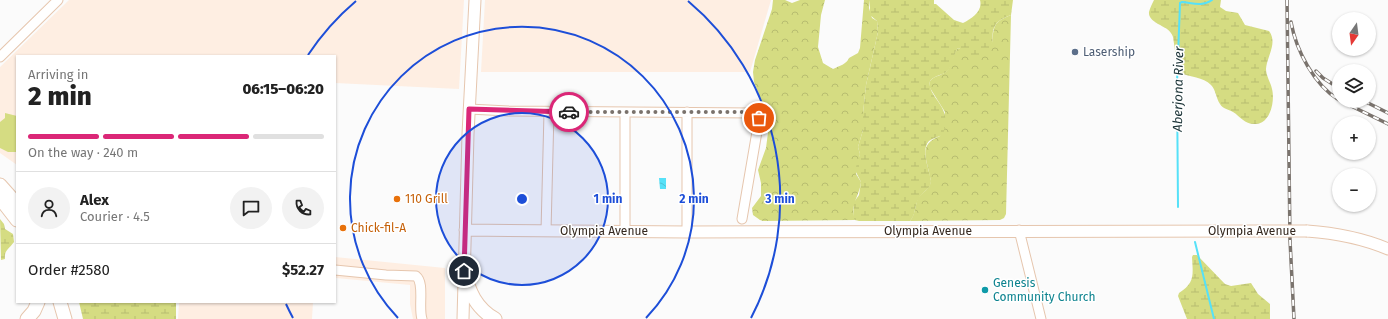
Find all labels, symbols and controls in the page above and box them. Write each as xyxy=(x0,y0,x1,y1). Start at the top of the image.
north arrow xyxy=(1332,12,1376,56)
map controls xyxy=(1332,12,1376,212)
place label: Lasership xyxy=(1083,45,1135,59)
water label: Aberjona River xyxy=(1170,45,1186,133)
marker: Lasership xyxy=(1070,47,1080,57)
button: layers xyxy=(1332,64,1376,108)
text: Arriving in xyxy=(28,67,88,82)
text: 06:15–06:20 xyxy=(242,80,324,98)
text: 2 min xyxy=(28,81,92,112)
courier xyxy=(549,92,589,132)
icon: car xyxy=(558,101,580,123)
pin xyxy=(742,101,776,135)
icon: bag xyxy=(748,107,770,129)
button: + xyxy=(1332,116,1376,160)
text: On the way · 240 m xyxy=(28,145,138,160)
button: − xyxy=(1332,168,1376,212)
button: person xyxy=(28,187,70,229)
button: chat xyxy=(230,187,272,229)
button: phone xyxy=(282,187,324,229)
text: Alex xyxy=(80,191,109,209)
place label: 110 Grill xyxy=(405,192,448,206)
centre of rings xyxy=(515,192,529,206)
text: 1 min xyxy=(594,192,622,206)
text: 2 min xyxy=(679,192,709,206)
text: 3 min xyxy=(764,192,795,206)
marker: 110 Grill xyxy=(392,194,402,204)
text: Courier · 4.5 xyxy=(80,209,150,224)
place label: Chick-fil-A xyxy=(351,221,406,235)
marker: Chick-fil-A xyxy=(338,223,348,233)
street label: Olympia Avenue xyxy=(560,224,648,238)
street label: Olympia Avenue xyxy=(884,224,972,238)
street label: Olympia Avenue xyxy=(1208,224,1296,238)
pin xyxy=(447,254,481,288)
icon: home xyxy=(453,260,475,282)
text: Order #2580 xyxy=(28,261,110,279)
text: $52.27 xyxy=(282,261,324,279)
place label: Genesis Community Church xyxy=(993,276,1095,304)
marker: Genesis Community Church xyxy=(980,285,990,295)

